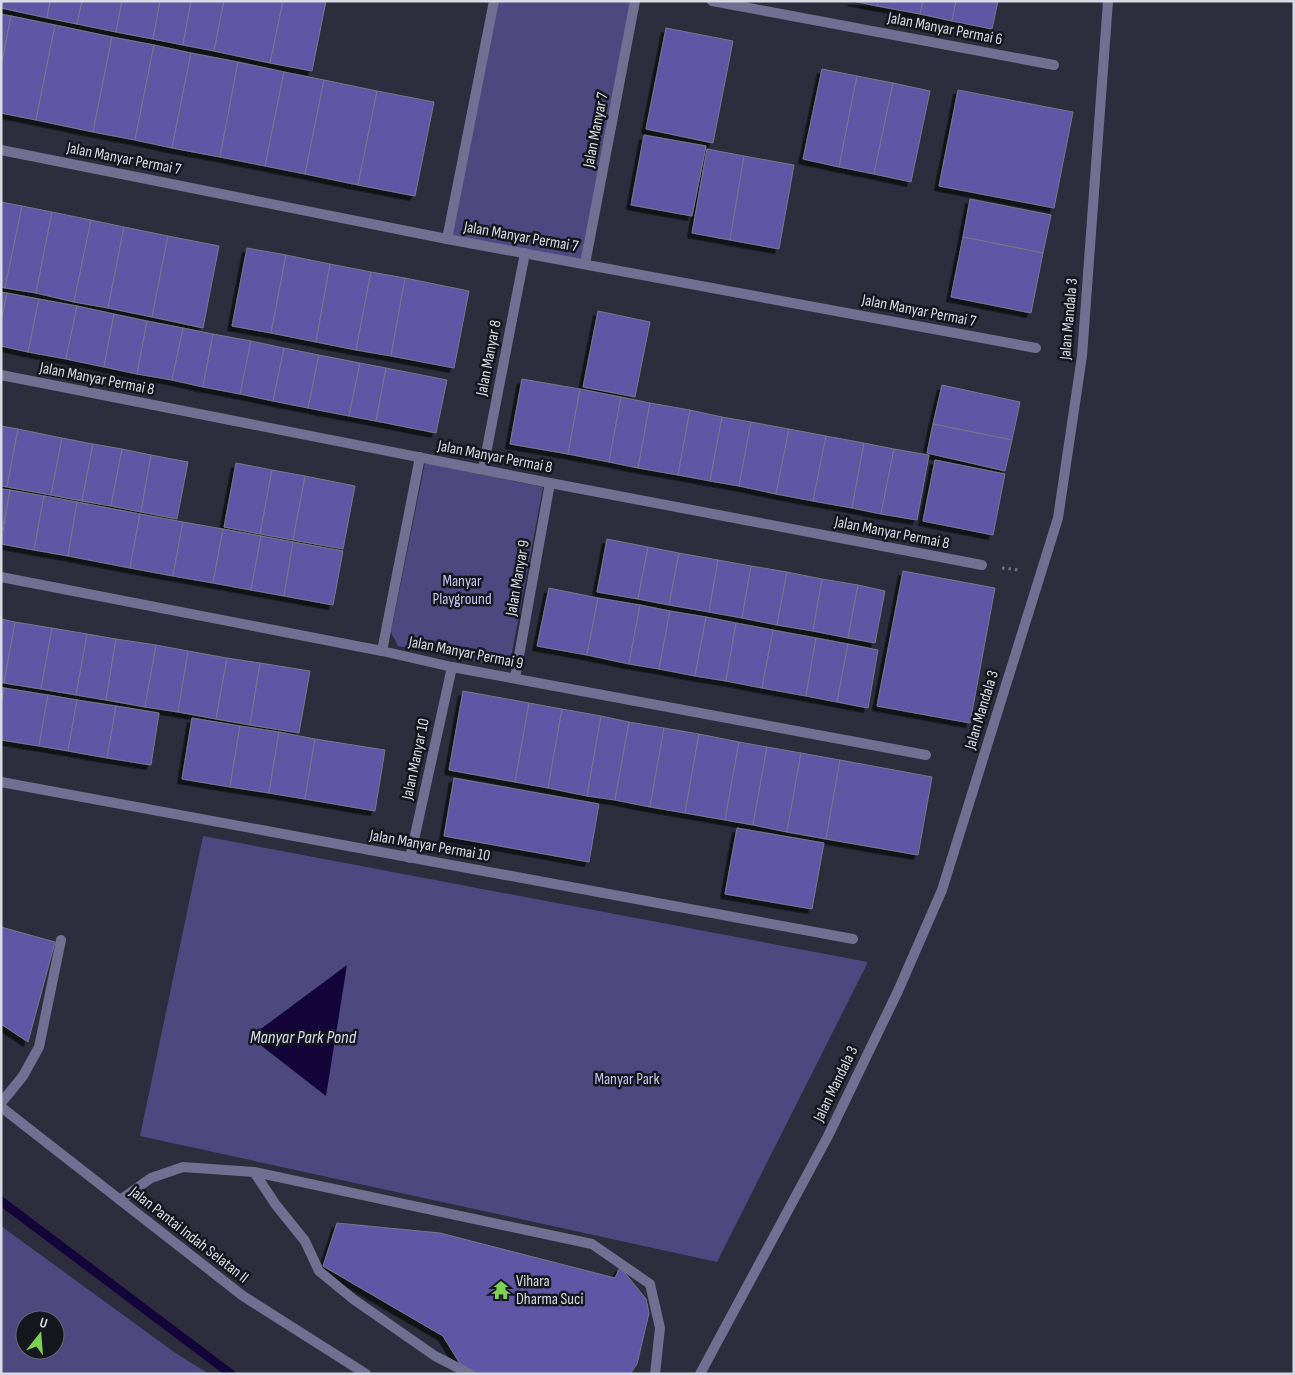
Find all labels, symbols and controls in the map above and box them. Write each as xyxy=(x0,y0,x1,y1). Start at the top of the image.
street label: Jalan Manyar Permai 6 xyxy=(885,8,1004,49)
street label: Jalan Manyar 7 xyxy=(579,90,613,170)
street label: Jalan Manyar Permai 7 xyxy=(64,138,183,179)
street label: Jalan Manyar Permai 7 xyxy=(461,217,580,257)
street label: Jalan Mandala 3 xyxy=(1056,277,1082,362)
street label: Jalan Manyar Permai 7 xyxy=(859,290,978,331)
street label: Jalan Manyar 8 xyxy=(472,319,506,398)
street label: Jalan Manyar Permai 8 xyxy=(37,358,156,399)
street label: Jalan Manyar Permai 8 xyxy=(435,436,554,477)
street label: Jalan Manyar Permai 8 xyxy=(832,512,951,553)
street label: Jalan Manyar 9 xyxy=(502,539,534,618)
park label: Manyar Playground xyxy=(432,572,492,609)
street label: Jalan Manyar Permai 9 xyxy=(406,632,525,673)
street label: Jalan Mandala 3 xyxy=(961,668,1003,753)
street label: Jalan Manyar 10 xyxy=(398,717,434,802)
street label: Jalan Manyar Permai 10 xyxy=(367,826,492,866)
water label: Manyar Park Pond xyxy=(250,1027,357,1048)
street label: Jalan Mandala 3 xyxy=(809,1043,862,1126)
park label: Manyar Park xyxy=(594,1070,660,1089)
street label: Jalan Pantai Indah Selatan II xyxy=(125,1182,252,1287)
place label: Vihara Dharma Suci xyxy=(516,1272,583,1309)
temple icon: Vihara Dharma Suci xyxy=(490,1279,512,1301)
north arrow xyxy=(15,1310,65,1360)
text: U xyxy=(38,1314,50,1332)

